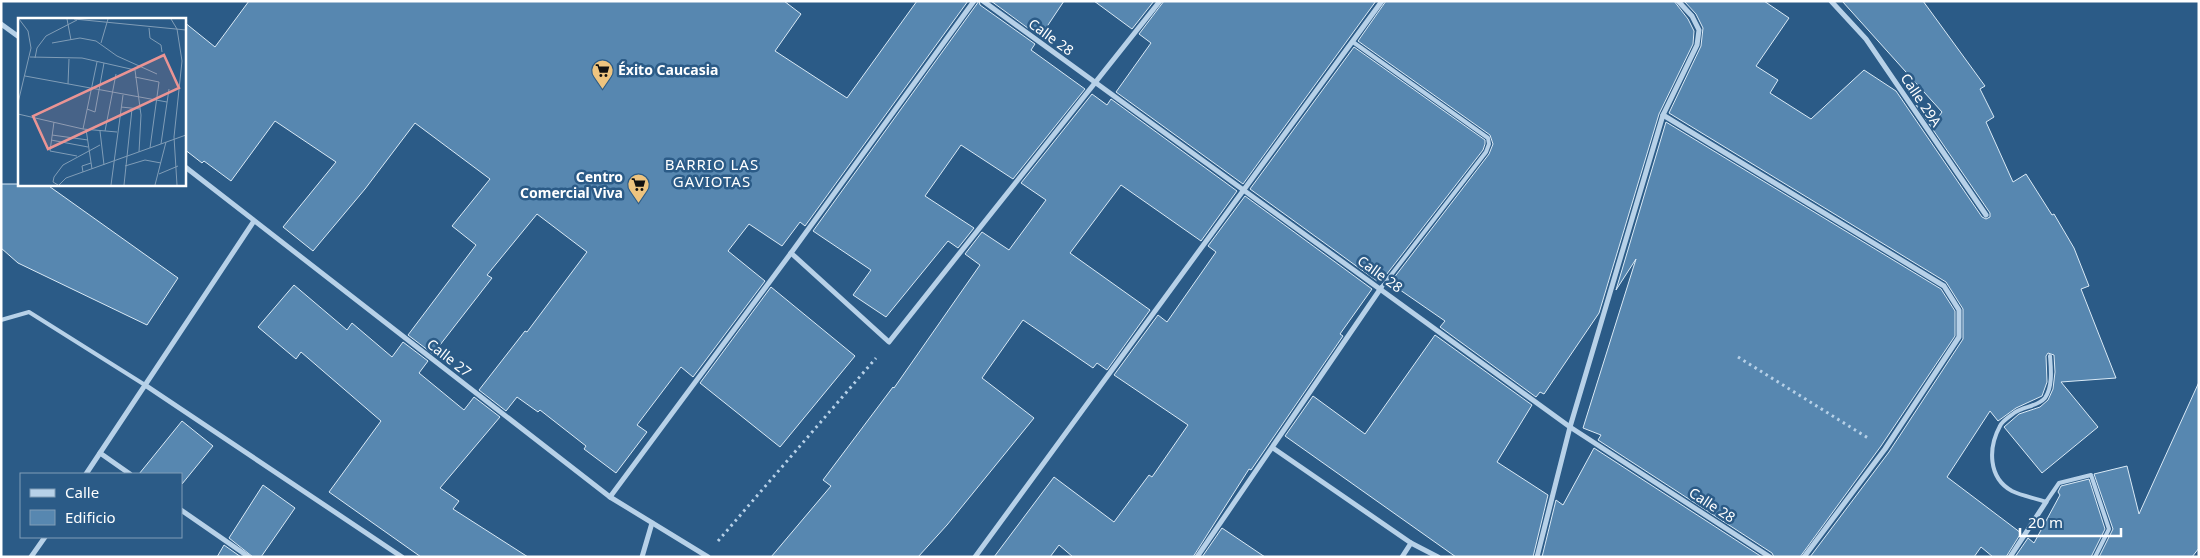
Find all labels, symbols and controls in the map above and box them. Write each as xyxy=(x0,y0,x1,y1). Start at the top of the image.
street label: Calle 28 xyxy=(1025,14,1078,59)
inset map xyxy=(18,18,185,185)
supermarket icon: Éxito Caucasia xyxy=(590,58,614,89)
place label: Éxito Caucasia xyxy=(618,60,718,79)
street label: Calle 29A xyxy=(1897,69,1946,130)
district label: BARRIO LAS GAVIOTAS xyxy=(665,154,759,191)
place label: Centro Comercial Viva xyxy=(520,167,623,202)
supermarket icon: Centro Comercial Viva xyxy=(627,173,651,204)
street label: Calle 28 xyxy=(1354,251,1407,296)
street label: Calle 27 xyxy=(423,334,475,381)
legend xyxy=(20,473,182,538)
text: Calle xyxy=(65,482,99,502)
street label: Calle 28 xyxy=(1686,483,1739,527)
scale bar xyxy=(2020,506,2121,538)
text: Edificio xyxy=(65,507,116,527)
text: 20 m xyxy=(2028,512,2063,532)

